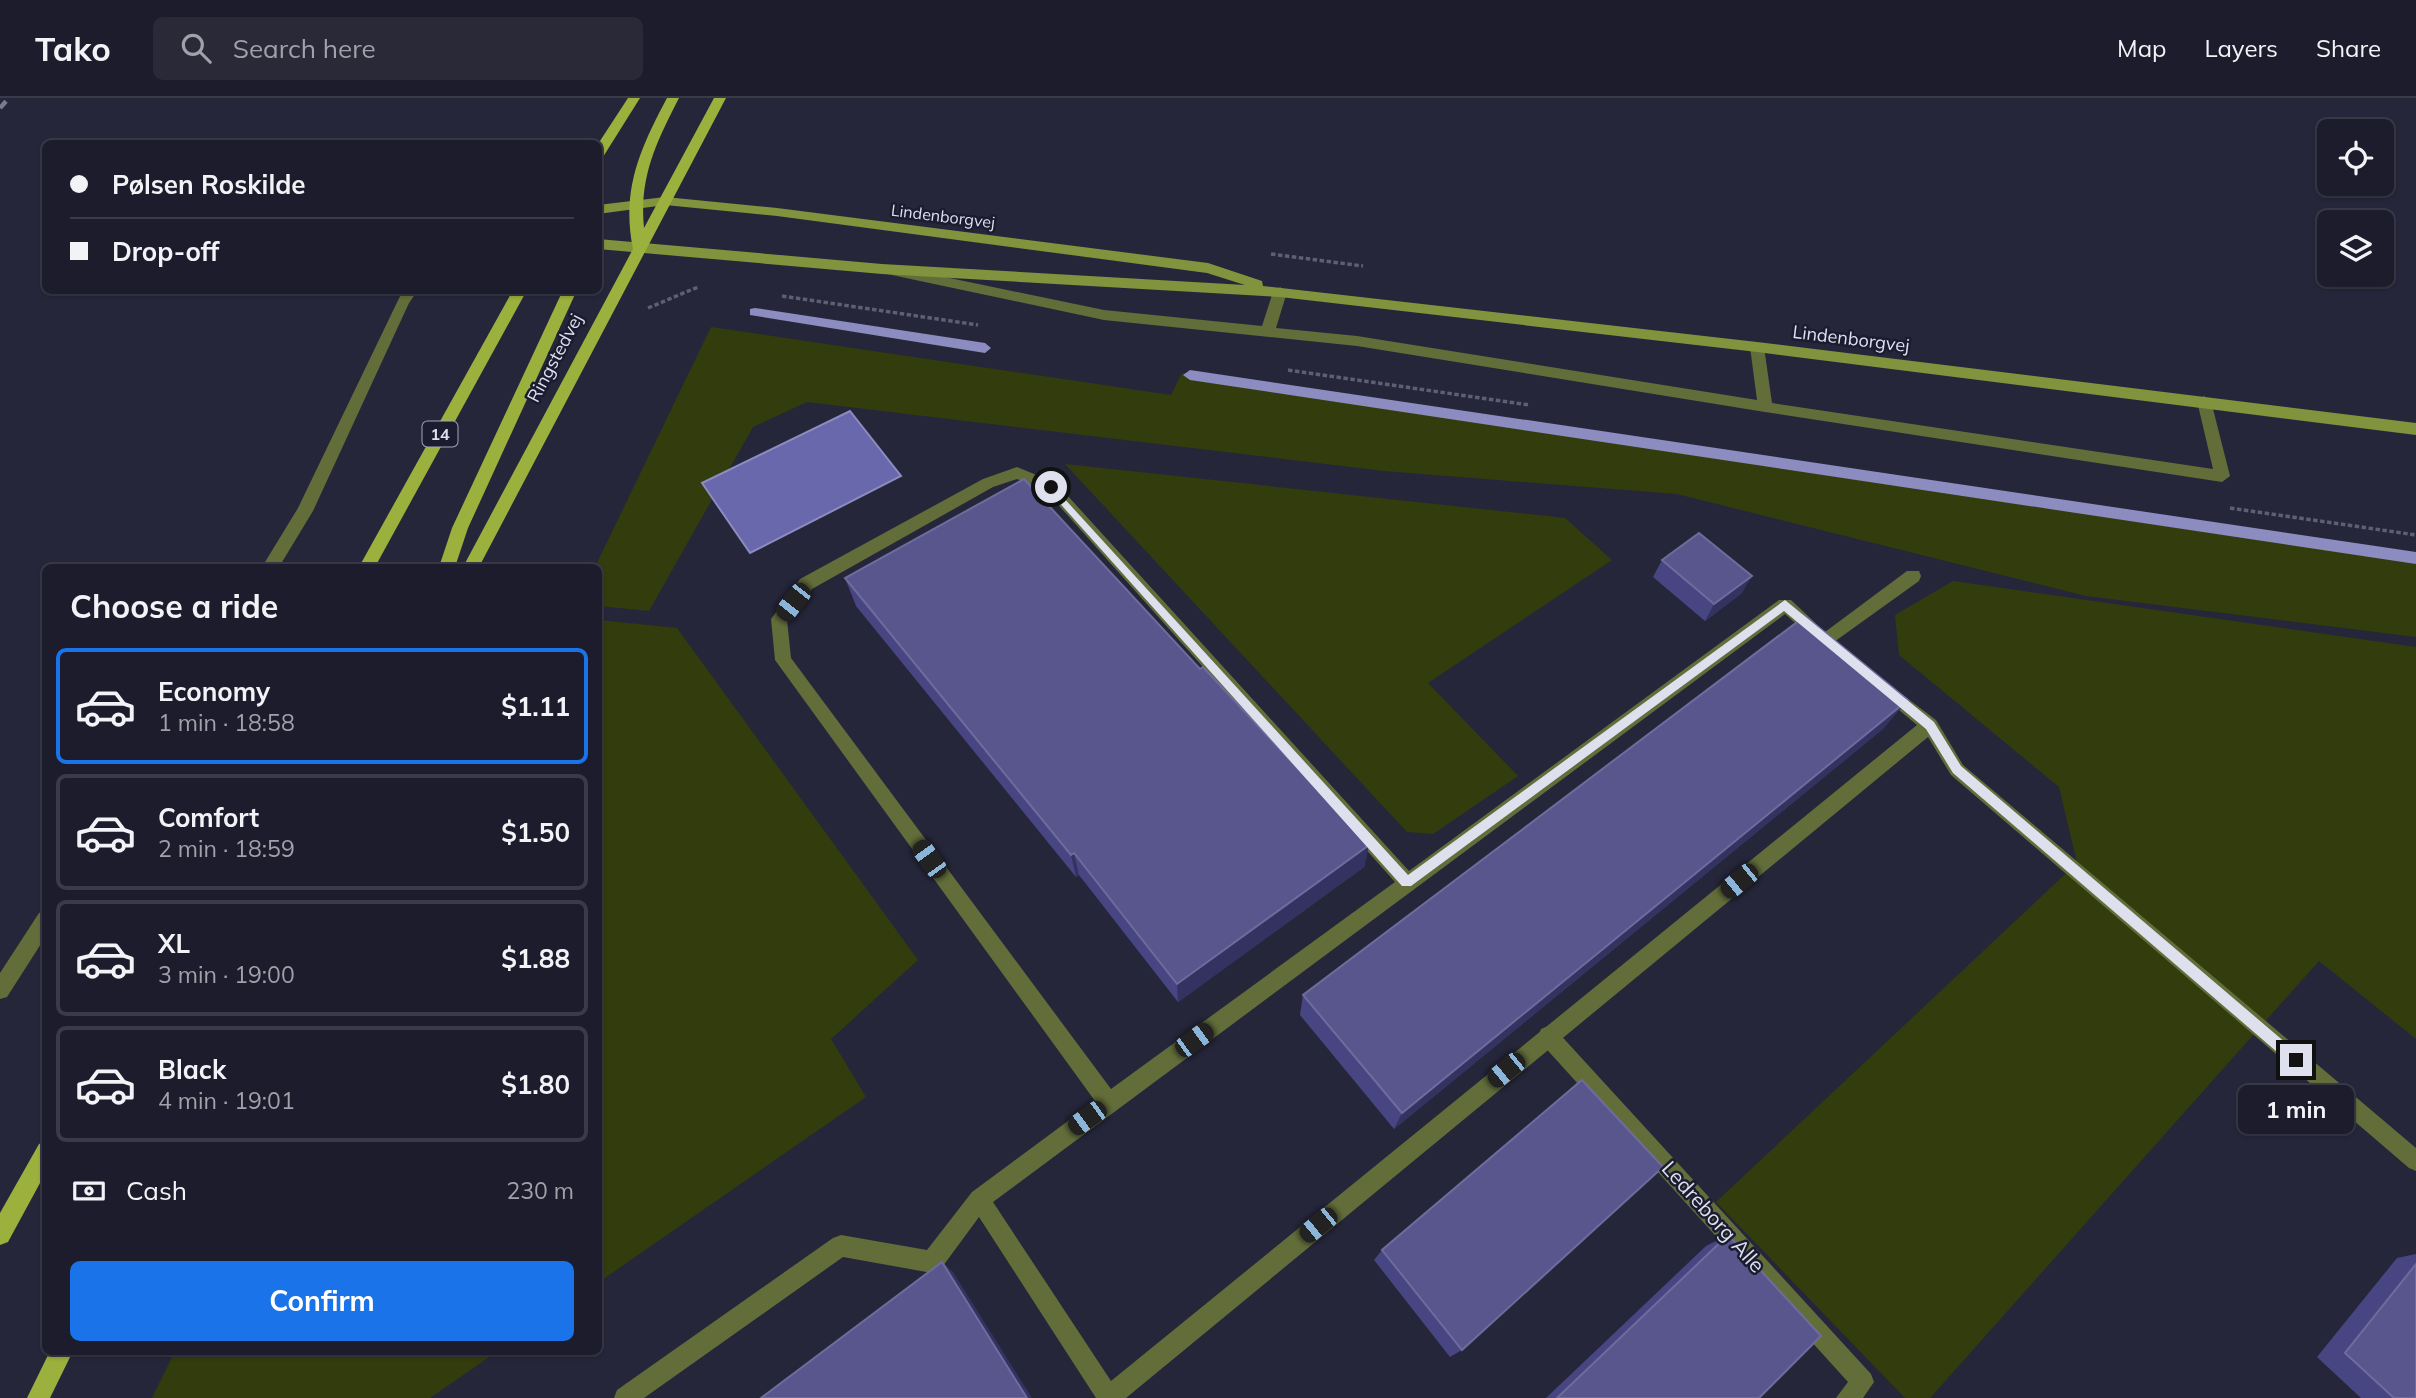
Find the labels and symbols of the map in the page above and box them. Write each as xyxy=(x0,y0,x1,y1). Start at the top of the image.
street label: Lindenborgvej xyxy=(890,200,996,232)
street label: Ringstedvej xyxy=(522,309,588,406)
street label: Lindenborgvej xyxy=(1791,320,1911,357)
road number: 14 xyxy=(422,422,458,446)
route start xyxy=(1035,471,1067,503)
car xyxy=(772,579,815,625)
car xyxy=(909,836,950,882)
car xyxy=(1717,860,1762,902)
car xyxy=(1171,1019,1218,1061)
route end xyxy=(2280,1044,2312,1076)
car xyxy=(1484,1049,1529,1091)
callout: 1 min xyxy=(2238,1084,2354,1134)
car xyxy=(1064,1097,1111,1139)
street label: Ledreborg Alle xyxy=(1657,1155,1771,1278)
car xyxy=(1296,1204,1341,1246)

